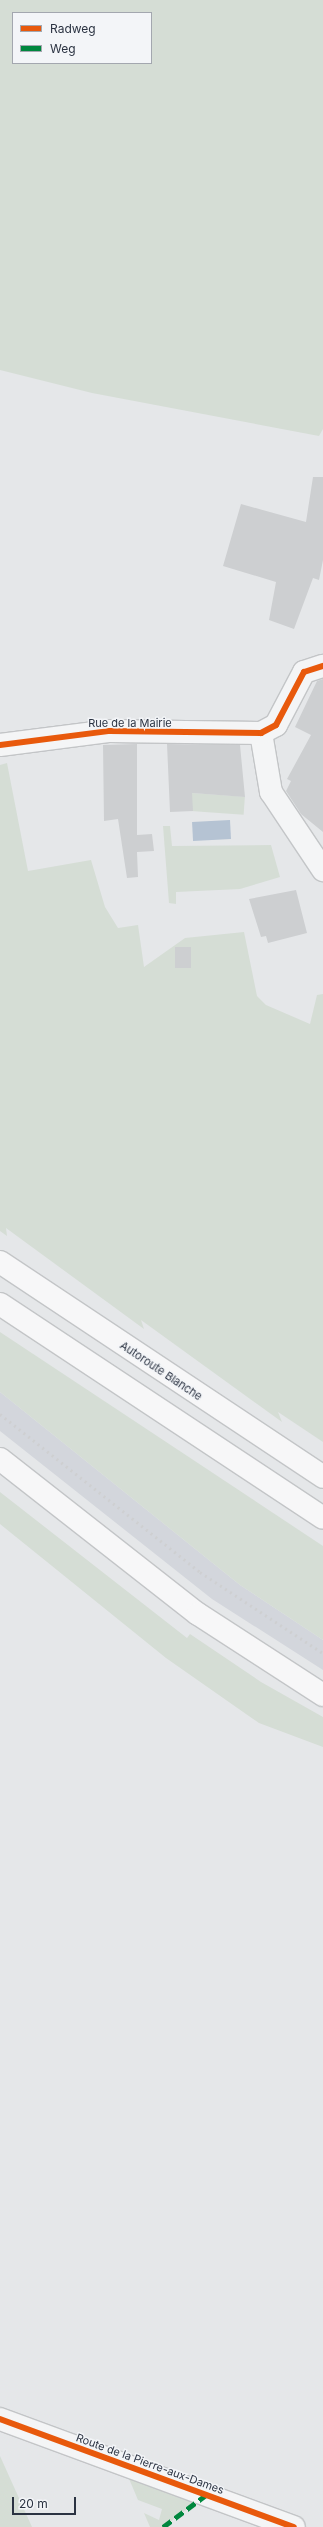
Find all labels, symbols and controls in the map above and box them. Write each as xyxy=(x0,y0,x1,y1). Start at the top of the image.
legend xyxy=(12,12,152,64)
text: Radweg xyxy=(50,21,96,36)
text: Weg xyxy=(50,41,76,56)
street label: Rue de la Mairie xyxy=(88,716,172,730)
street label: Autoroute Blanche xyxy=(118,1339,204,1403)
street label: Route de la Pierre-aux-Dames xyxy=(74,2431,226,2497)
scale bar xyxy=(14,2489,78,2515)
text: 20 m xyxy=(19,2496,48,2511)

